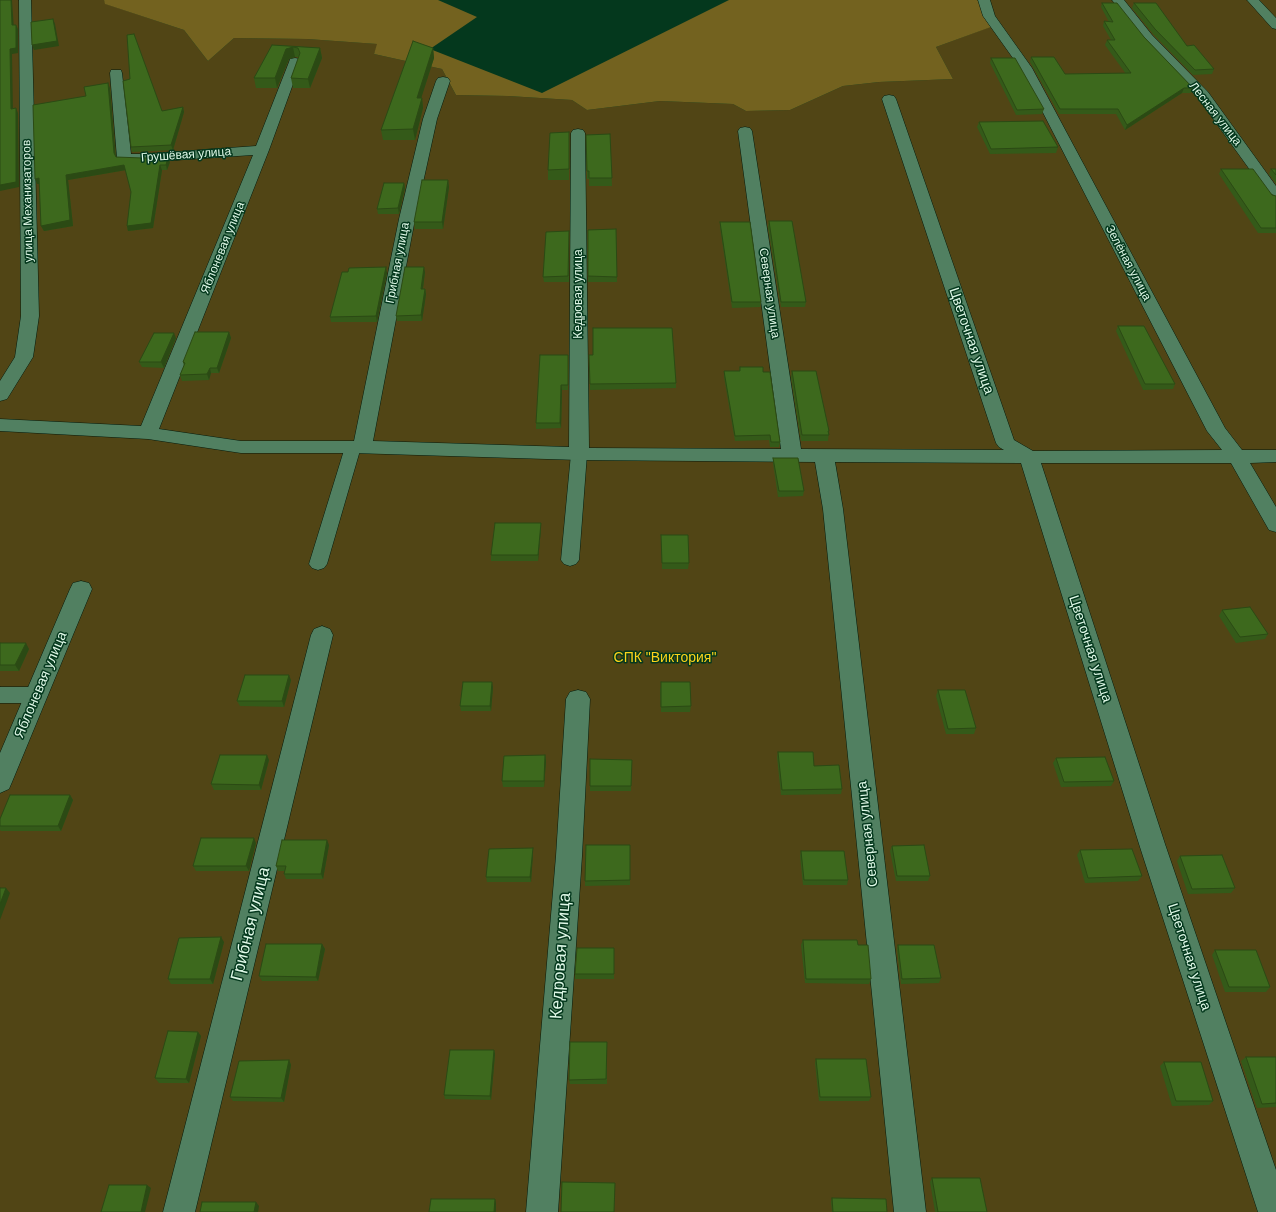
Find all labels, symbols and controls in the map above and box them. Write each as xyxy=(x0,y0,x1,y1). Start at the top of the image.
street label: Лесная улица xyxy=(1186,79,1244,149)
street label: улица Механизаторов xyxy=(20,140,36,262)
street label: Грушёвая улица xyxy=(140,145,232,165)
street label: Яблоневая улица xyxy=(198,200,248,296)
street label: Грибная улица xyxy=(383,221,413,305)
street label: Зелёная улица xyxy=(1102,223,1154,303)
street label: Северная улица xyxy=(756,247,782,339)
street label: Кедровая улица xyxy=(572,249,586,339)
street label: Цветочная улица xyxy=(945,286,997,396)
street label: Цветочная улица xyxy=(1065,593,1115,705)
street label: Яблоневая улица xyxy=(11,629,71,741)
park label: СПК "Виктория" xyxy=(614,650,716,666)
street label: Северная улица xyxy=(854,780,882,888)
street label: Грибная улица xyxy=(227,865,275,983)
street label: Кедровая улица xyxy=(546,892,576,1020)
street label: Цветочная улица xyxy=(1164,901,1214,1013)

